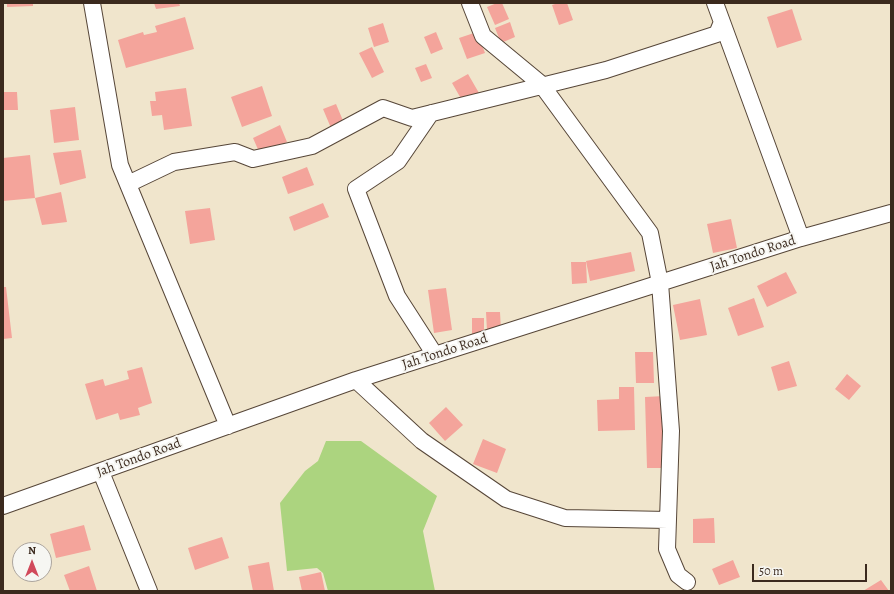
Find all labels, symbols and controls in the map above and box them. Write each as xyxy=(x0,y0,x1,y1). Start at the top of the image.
street label: Jah Tondo Road xyxy=(708,232,798,276)
street label: Jah Tondo Road xyxy=(400,330,490,374)
street label: Jah Tondo Road xyxy=(94,435,184,481)
north arrow xyxy=(12,542,52,582)
text: N xyxy=(28,543,36,558)
scale bar xyxy=(754,556,869,582)
text: 50 m xyxy=(759,563,783,579)

